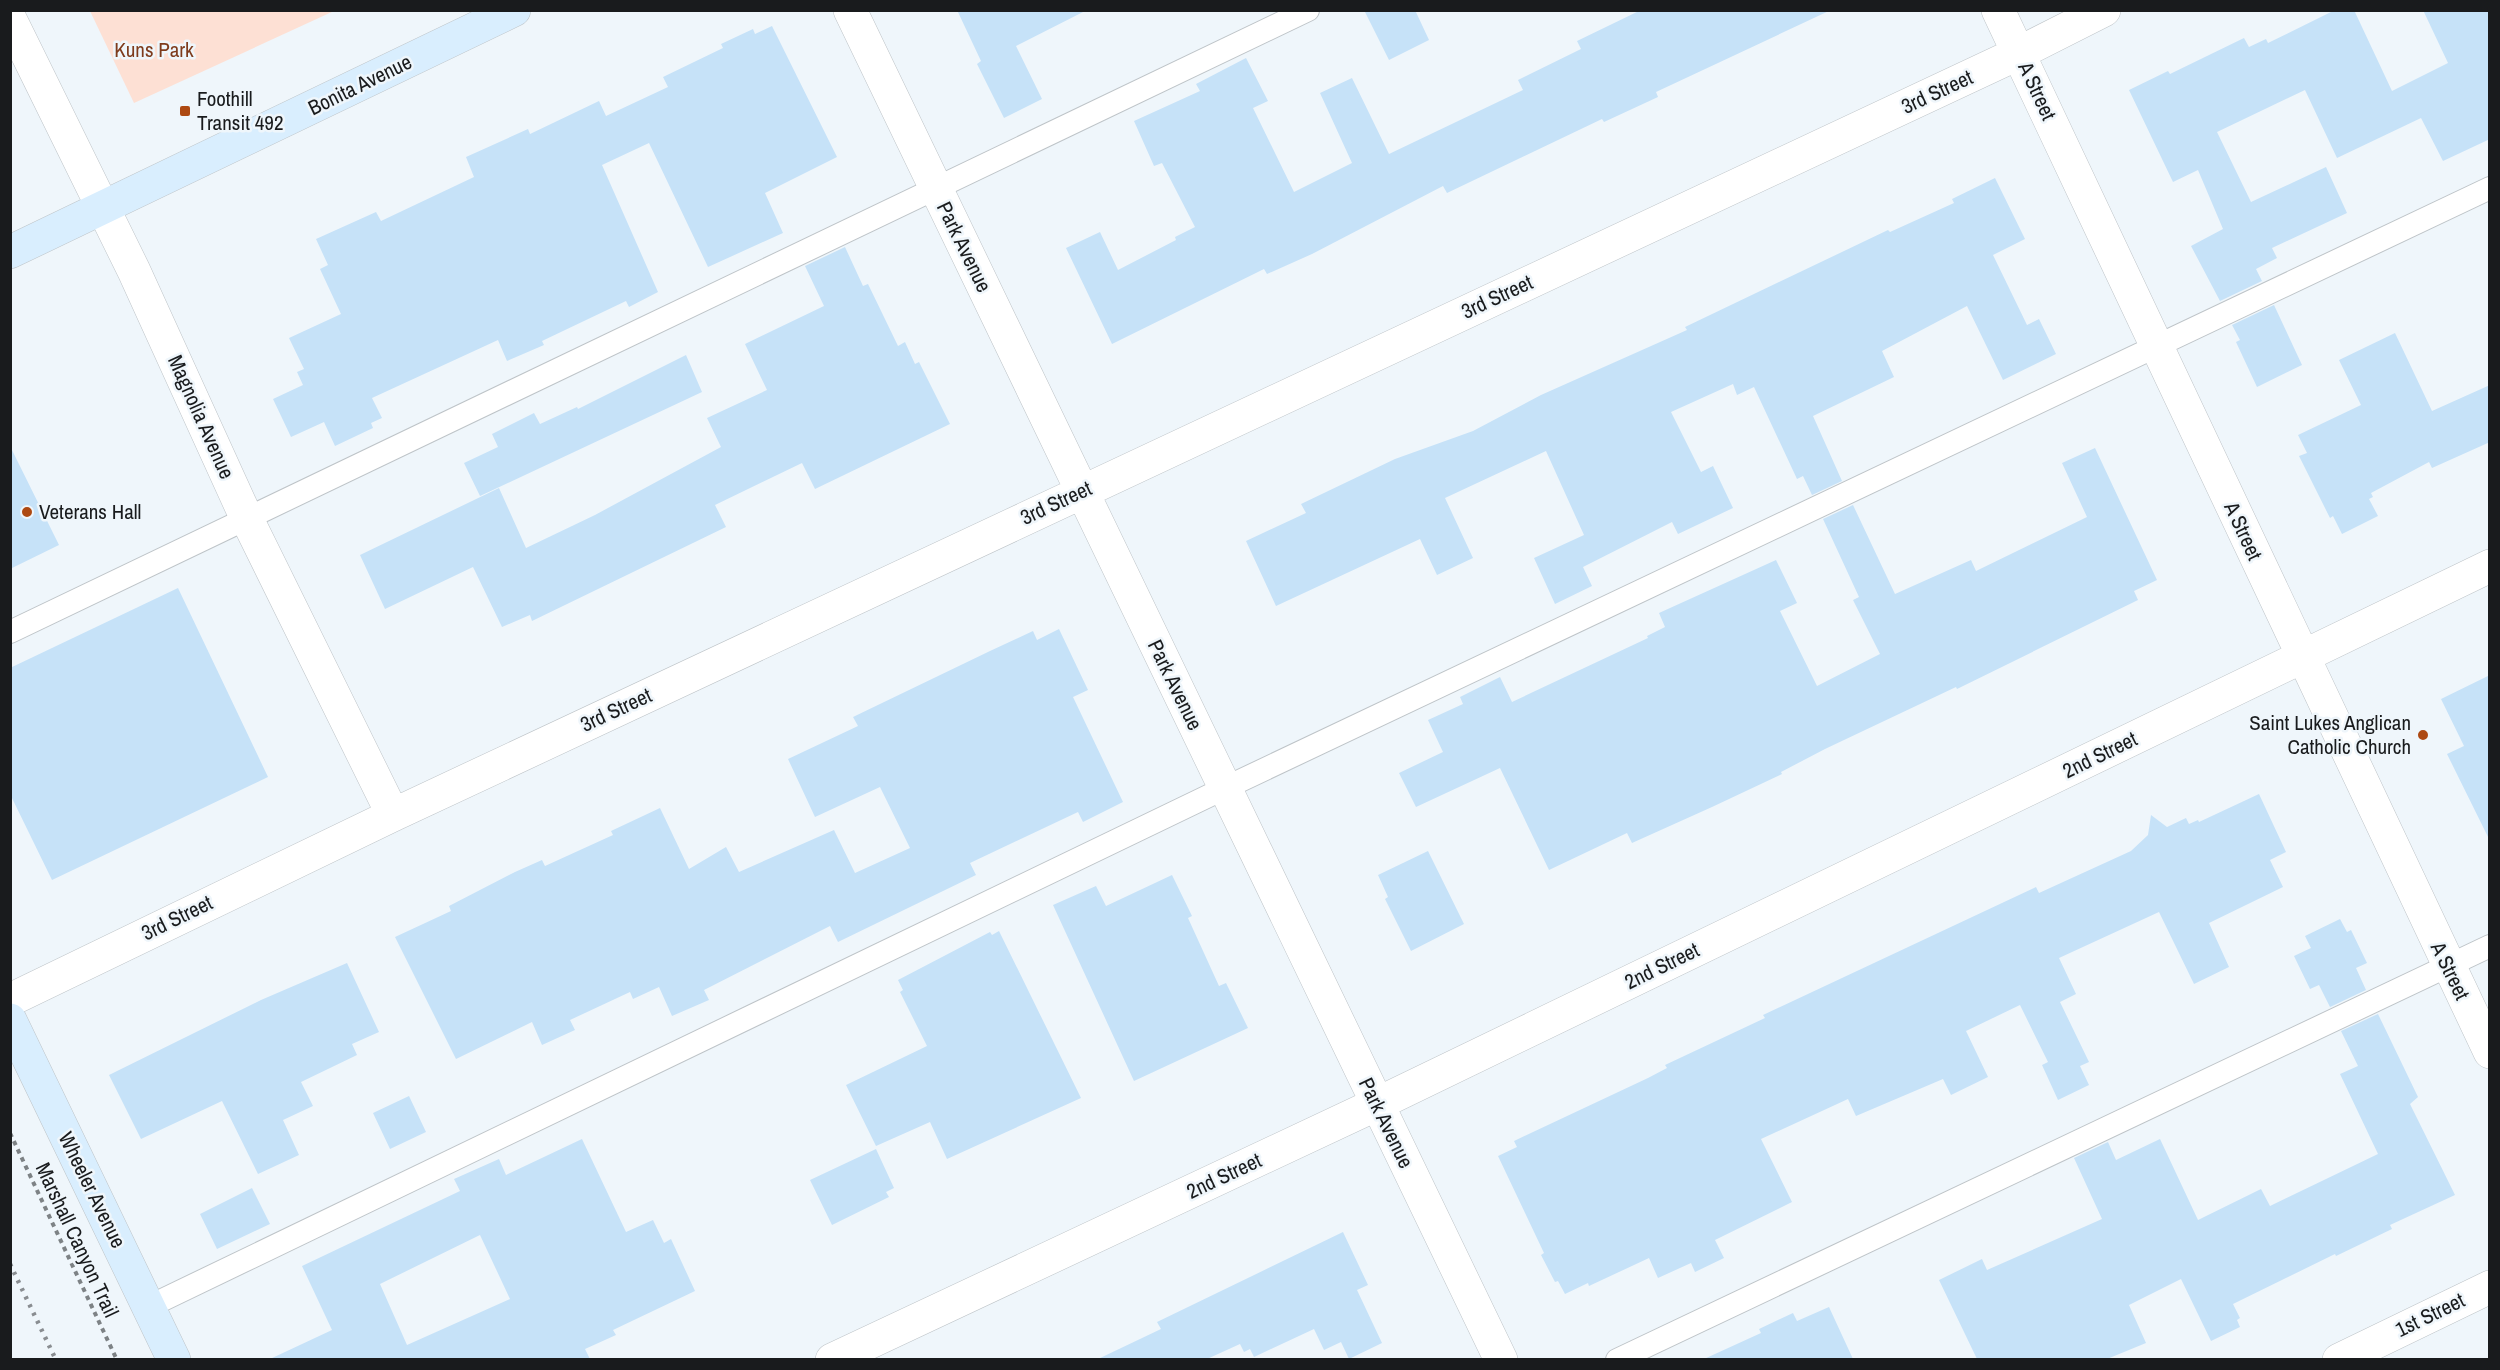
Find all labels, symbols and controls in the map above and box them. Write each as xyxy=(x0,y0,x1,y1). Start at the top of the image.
park label: Kuns Park xyxy=(114,35,194,64)
street label: Bonita Avenue xyxy=(303,47,416,122)
street label: A Street xyxy=(2011,56,2064,125)
street label: 3rd Street xyxy=(1896,62,1977,121)
place label: Foothill Transit 492 xyxy=(197,84,283,137)
marker: Foothill Transit 492 xyxy=(178,104,192,118)
street label: Park Avenue xyxy=(930,197,999,297)
street label: 3rd Street xyxy=(1456,267,1537,326)
street label: Magnolia Avenue xyxy=(161,350,242,483)
street label: 3rd Street xyxy=(1015,473,1096,532)
street label: A Street xyxy=(2217,496,2270,565)
place label: Veterans Hall xyxy=(39,497,141,526)
marker: Veterans Hall xyxy=(20,505,34,519)
street label: Park Avenue xyxy=(1141,635,1210,735)
street label: 3rd Street xyxy=(575,680,656,739)
place label: Saint Lukes Anglican Catholic Church xyxy=(2249,708,2411,761)
street label: 2nd Street xyxy=(2058,724,2142,785)
marker: Saint Lukes Anglican Catholic Church xyxy=(2416,728,2430,742)
street label: 3rd Street xyxy=(136,888,217,947)
street label: 2nd Street xyxy=(1620,935,1704,996)
street label: A Street xyxy=(2424,936,2477,1005)
street label: Park Avenue xyxy=(1352,1073,1421,1173)
street label: Wheeler Avenue xyxy=(52,1127,133,1253)
street label: 2nd Street xyxy=(1182,1146,1266,1205)
street label: Marshall Canyon Trail xyxy=(29,1158,126,1322)
street label: 1st Street xyxy=(2390,1285,2469,1344)

